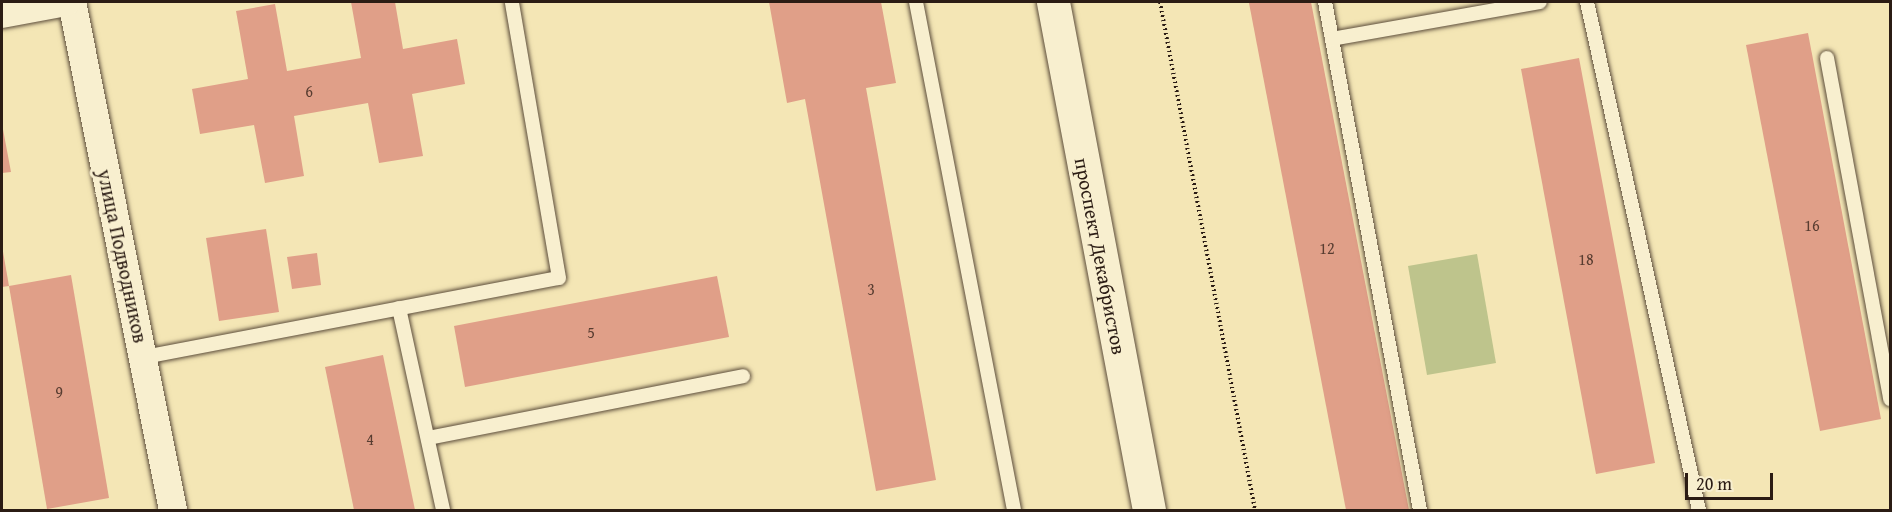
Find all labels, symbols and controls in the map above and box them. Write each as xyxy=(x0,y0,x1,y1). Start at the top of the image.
house number: 6 xyxy=(305,81,313,101)
street label: проспект Декабристов xyxy=(1070,156,1132,356)
street label: улица Подводников xyxy=(93,167,153,345)
house number: 16 xyxy=(1804,215,1820,235)
house number: 12 xyxy=(1319,238,1335,258)
house number: 18 xyxy=(1578,249,1594,269)
house number: 3 xyxy=(867,279,875,299)
house number: 5 xyxy=(587,322,595,342)
house number: 9 xyxy=(55,382,63,402)
house number: 4 xyxy=(366,429,374,449)
scale bar xyxy=(1688,461,1776,499)
text: 20 m xyxy=(1696,470,1732,497)

